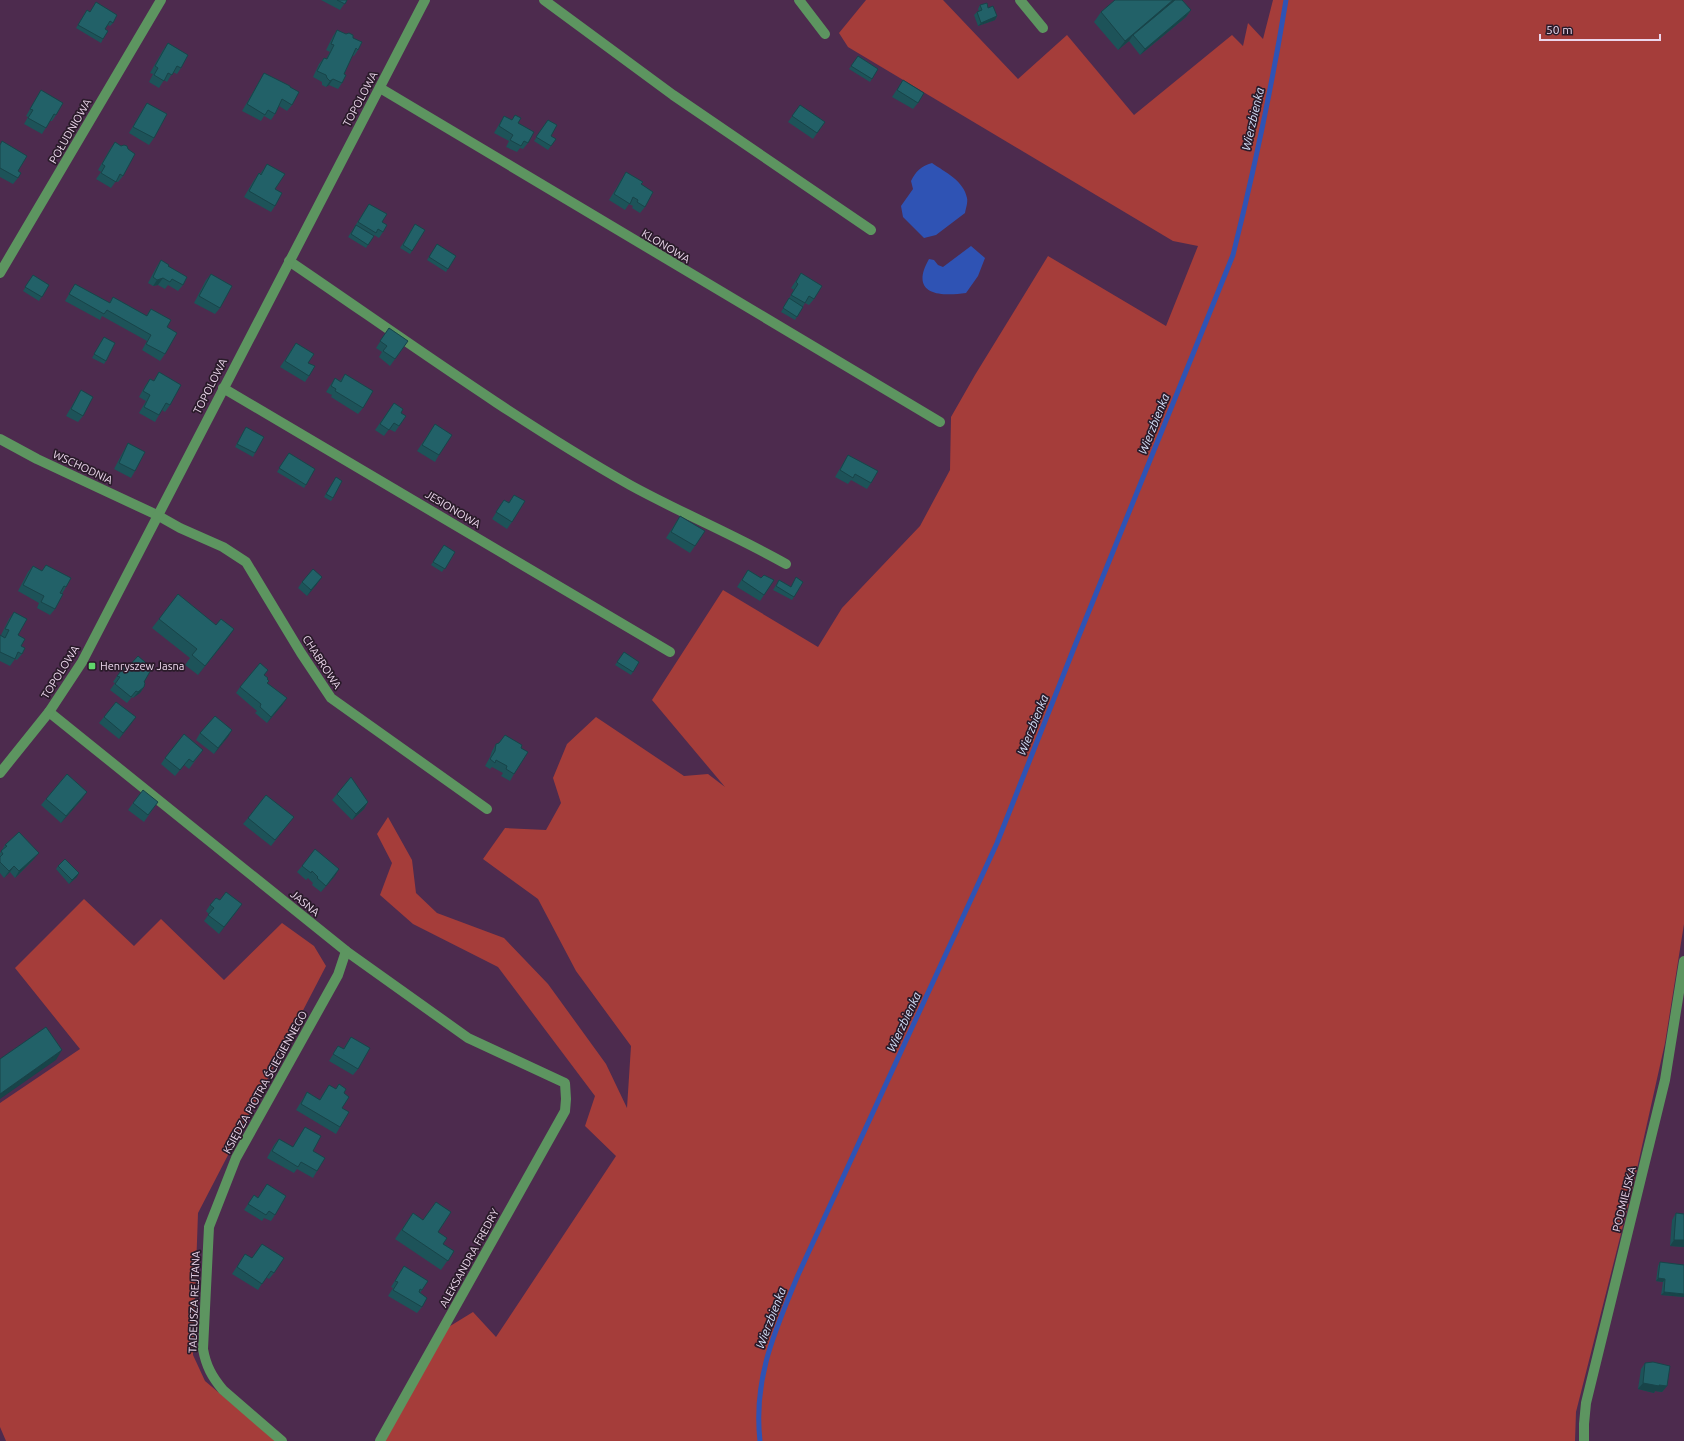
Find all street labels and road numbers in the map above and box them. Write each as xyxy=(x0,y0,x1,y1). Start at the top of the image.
street label: TOPOLOWA xyxy=(340,69,380,129)
street label: POŁUDNIOWA xyxy=(47,96,94,165)
street label: KLONOWA xyxy=(640,227,693,265)
street label: TOPOLOWA xyxy=(191,356,229,416)
street label: WSCHODNIA xyxy=(51,448,116,486)
street label: JESIONOWA xyxy=(423,488,484,531)
street label: CHABROWA xyxy=(300,633,344,692)
street label: TOPOLOWA xyxy=(39,642,82,701)
street label: JASNA xyxy=(288,888,322,919)
street label: KSIĘDZA PIOTRA ŚCIEGIENNEGO xyxy=(220,1008,309,1155)
street label: PODMIEJSKA xyxy=(1610,1164,1638,1233)
street label: ALEKSANDRA FREDRY xyxy=(437,1206,501,1309)
street label: TADEUSZA REJTANA xyxy=(186,1250,202,1353)

